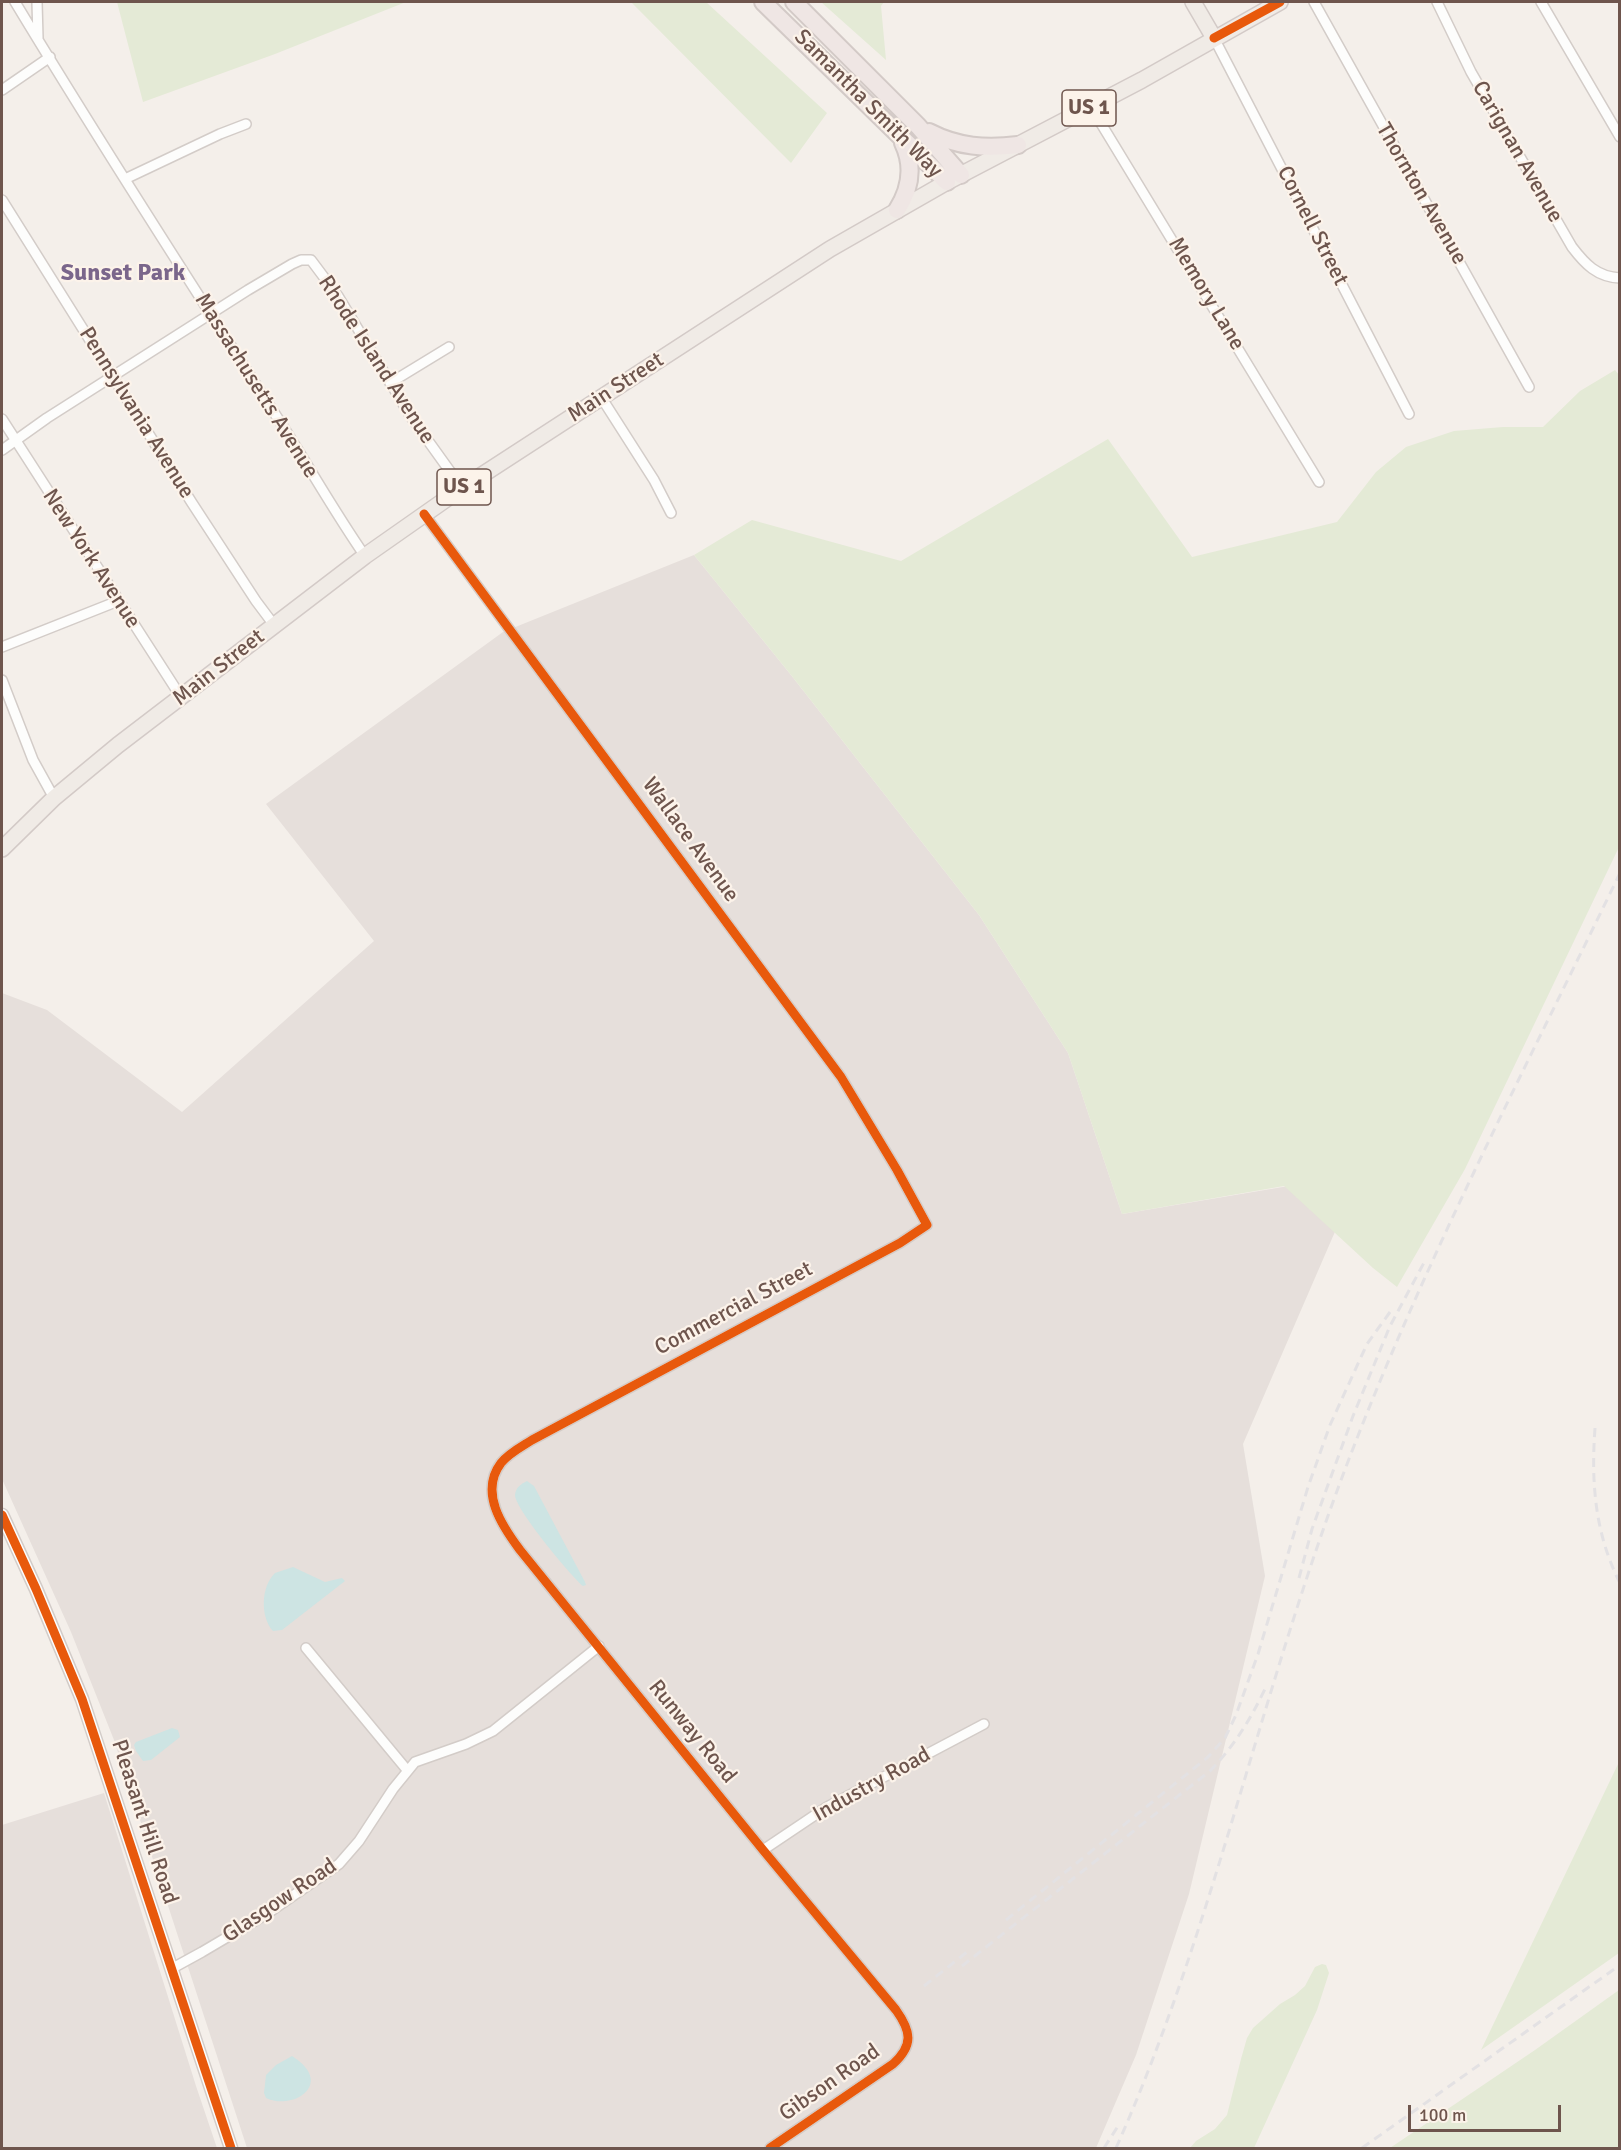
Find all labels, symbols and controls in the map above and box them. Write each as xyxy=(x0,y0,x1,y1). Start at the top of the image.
street label: Samantha Smith Way xyxy=(788,24,948,184)
street label: Carignan Avenue xyxy=(1466,76,1568,228)
road number: US 1 xyxy=(1062,90,1116,126)
street label: Thornton Avenue xyxy=(1370,119,1472,269)
street label: Cornell Street xyxy=(1271,162,1353,290)
street label: Memory Lane xyxy=(1162,233,1250,355)
district label: Sunset Park xyxy=(61,260,185,288)
street label: Rhode Island Avenue xyxy=(312,271,440,449)
street label: Massachusetts Avenue xyxy=(188,289,324,483)
street label: Pennsylvania Avenue xyxy=(73,322,199,504)
street label: Main Street xyxy=(563,347,669,429)
road number: US 1 xyxy=(437,469,491,505)
street label: New York Avenue xyxy=(36,485,146,633)
street label: Main Street xyxy=(168,624,270,712)
street label: Wallace Avenue xyxy=(636,772,744,908)
street label: Commercial Street xyxy=(651,1256,817,1362)
street label: Runway Road xyxy=(642,1675,742,1789)
street label: Pleasant Hill Road xyxy=(105,1736,183,1908)
street label: Industry Road xyxy=(809,1742,935,1828)
street label: Glasgow Road xyxy=(218,1853,342,1949)
street label: Gibson Road xyxy=(775,2039,885,2127)
scale bar xyxy=(1411,2093,1564,2131)
text: 100 m xyxy=(1419,2104,1466,2126)

